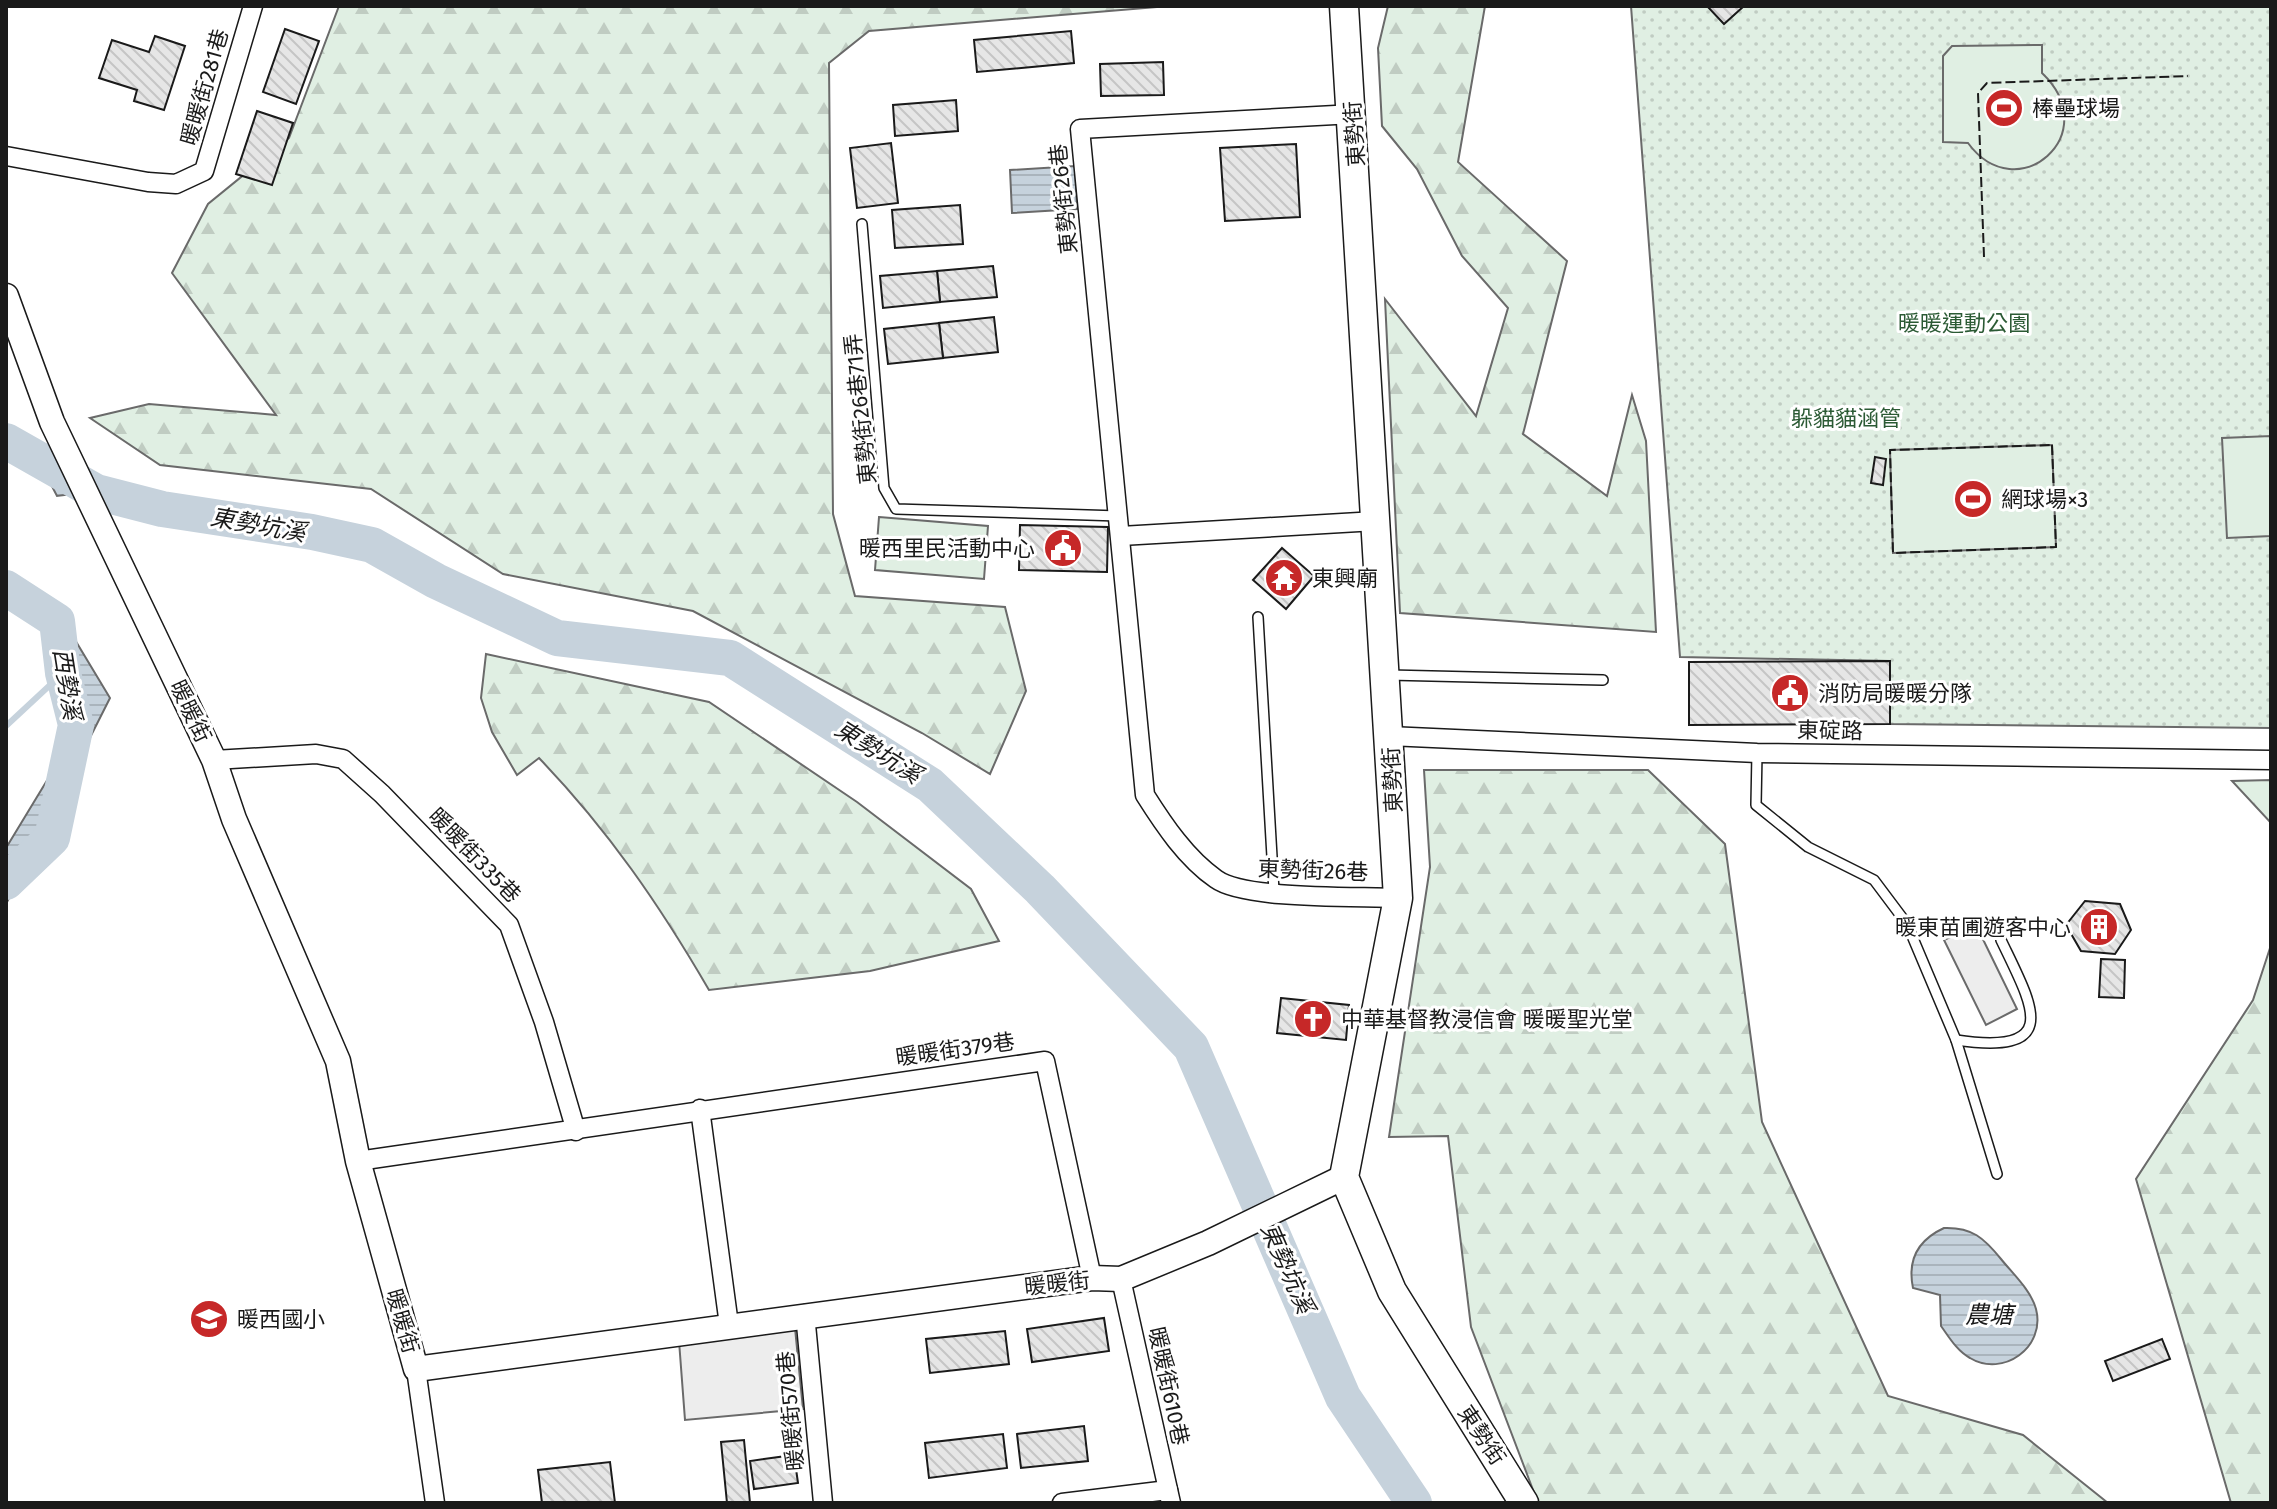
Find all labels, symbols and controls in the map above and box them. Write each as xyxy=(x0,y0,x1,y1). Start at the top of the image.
street label: 暖暖街281巷 xyxy=(175,26,234,148)
sports icon: 棒壘球場 xyxy=(1983,87,2025,129)
place label: 棒壘球場 xyxy=(2032,95,2120,122)
street label: 東勢街 xyxy=(1339,100,1370,168)
street label: 東勢街26巷 xyxy=(1044,143,1083,255)
park label: 暖暖運動公園 xyxy=(1898,310,2030,337)
street label: 東勢街26巷71弄 xyxy=(839,332,882,486)
park label: 躲貓貓涵管 xyxy=(1791,405,1901,432)
sports icon: 網球場×3 xyxy=(1952,478,1994,520)
place label: 網球場×3 xyxy=(2001,486,2088,513)
water label: 東勢坑溪 xyxy=(208,503,311,548)
public building icon: 暖西里民活動中心 xyxy=(1042,527,1084,569)
place label: 暖西里民活動中心 xyxy=(859,535,1035,562)
temple icon: 東興廟 xyxy=(1263,557,1305,599)
place label: 東興廟 xyxy=(1312,565,1378,592)
water label: 西勢溪 xyxy=(48,646,87,725)
public building icon: 消防局暖暖分隊 xyxy=(1769,672,1811,714)
street label: 暖暖街 xyxy=(164,676,217,747)
place label: 消防局暖暖分隊 xyxy=(1818,680,1972,707)
water label: 東勢坑溪 xyxy=(830,715,929,791)
street label: 東碇路 xyxy=(1797,716,1863,745)
street label: 東勢街 xyxy=(1377,746,1408,814)
street label: 暖暖街335巷 xyxy=(423,802,526,908)
street label: 東勢街26巷 xyxy=(1257,855,1369,886)
building icon: 暖東苗圃遊客中心 xyxy=(2078,906,2120,948)
place label: 暖東苗圃遊客中心 xyxy=(1895,914,2071,941)
church icon: 中華基督教浸信會 暖暖聖光堂 xyxy=(1292,998,1334,1040)
place label: 中華基督教浸信會 暖暖聖光堂 xyxy=(1341,1006,1633,1033)
street label: 暖暖街379巷 xyxy=(894,1028,1016,1071)
water label: 東勢坑溪 xyxy=(1255,1218,1321,1320)
street label: 暖暖街 xyxy=(1023,1267,1091,1300)
street label: 暖暖街 xyxy=(380,1286,425,1357)
school or university icon: 暖西國小 xyxy=(188,1298,230,1340)
water label: 農塘 xyxy=(1965,1301,2017,1329)
place label: 暖西國小 xyxy=(237,1306,325,1333)
street label: 暖暖街610巷 xyxy=(1143,1324,1194,1448)
street label: 暖暖街570巷 xyxy=(772,1350,809,1472)
street label: 東勢街 xyxy=(1452,1400,1511,1470)

